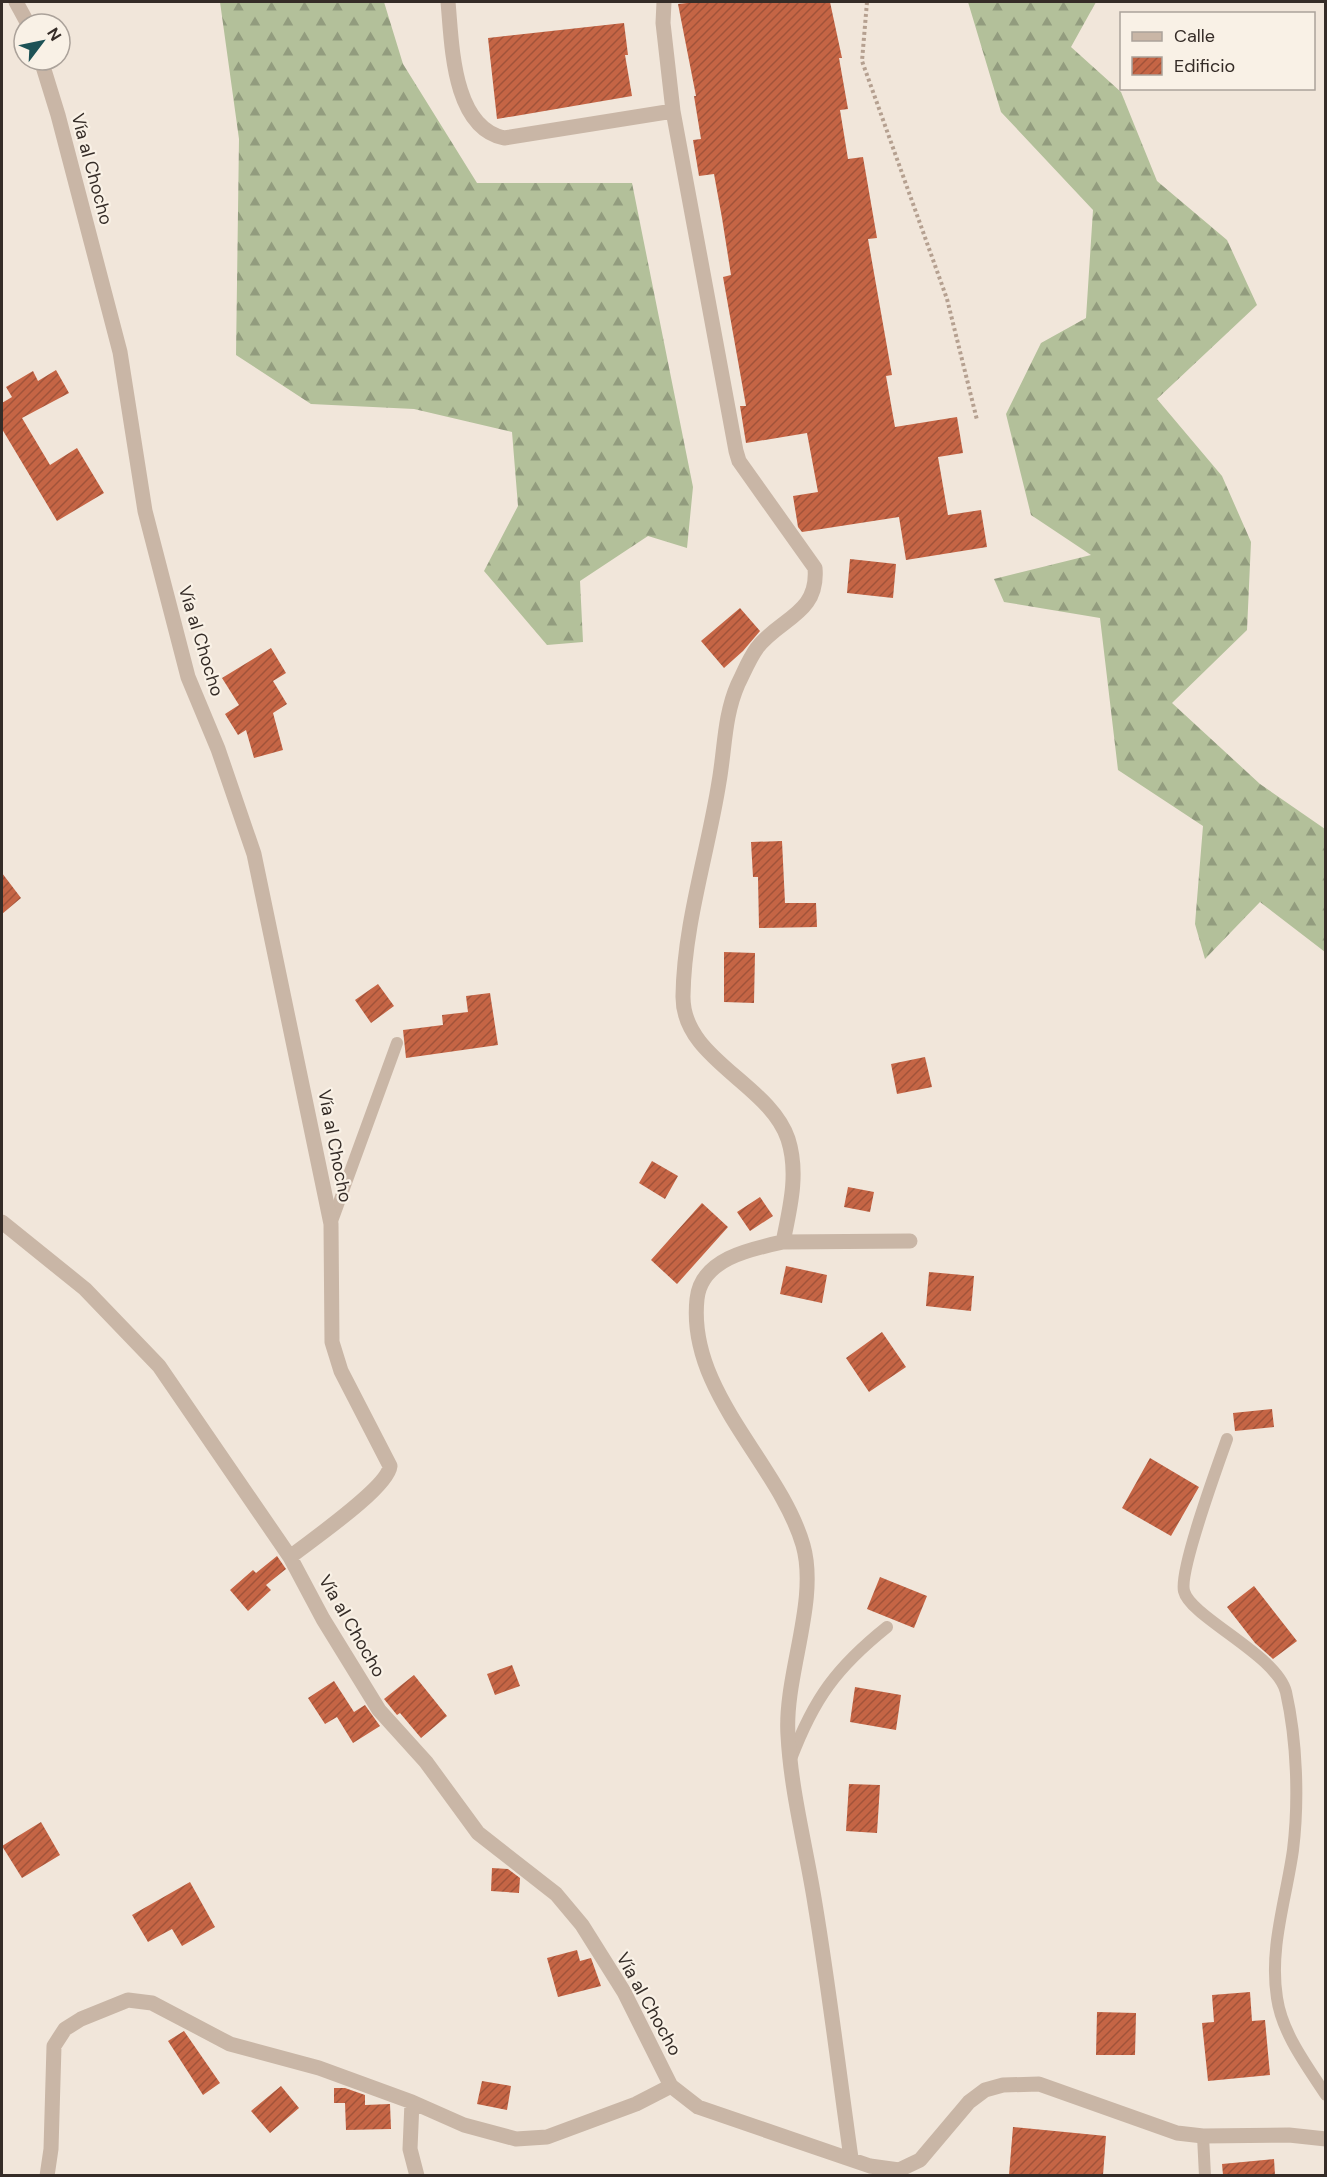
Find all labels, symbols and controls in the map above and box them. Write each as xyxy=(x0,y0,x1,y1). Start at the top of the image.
north arrow xyxy=(12,12,72,72)
legend xyxy=(1120,12,1315,90)
text: N xyxy=(42,24,66,45)
text: Calle xyxy=(1174,24,1215,48)
text: Edificio xyxy=(1174,54,1235,78)
street label: Vía al Chocho xyxy=(66,111,118,227)
street label: Vía al Chocho xyxy=(173,583,229,699)
street label: Vía al Chocho xyxy=(312,1088,358,1204)
street label: Vía al Chocho xyxy=(313,1570,391,1682)
street label: Vía al Chocho xyxy=(611,1948,687,2060)

